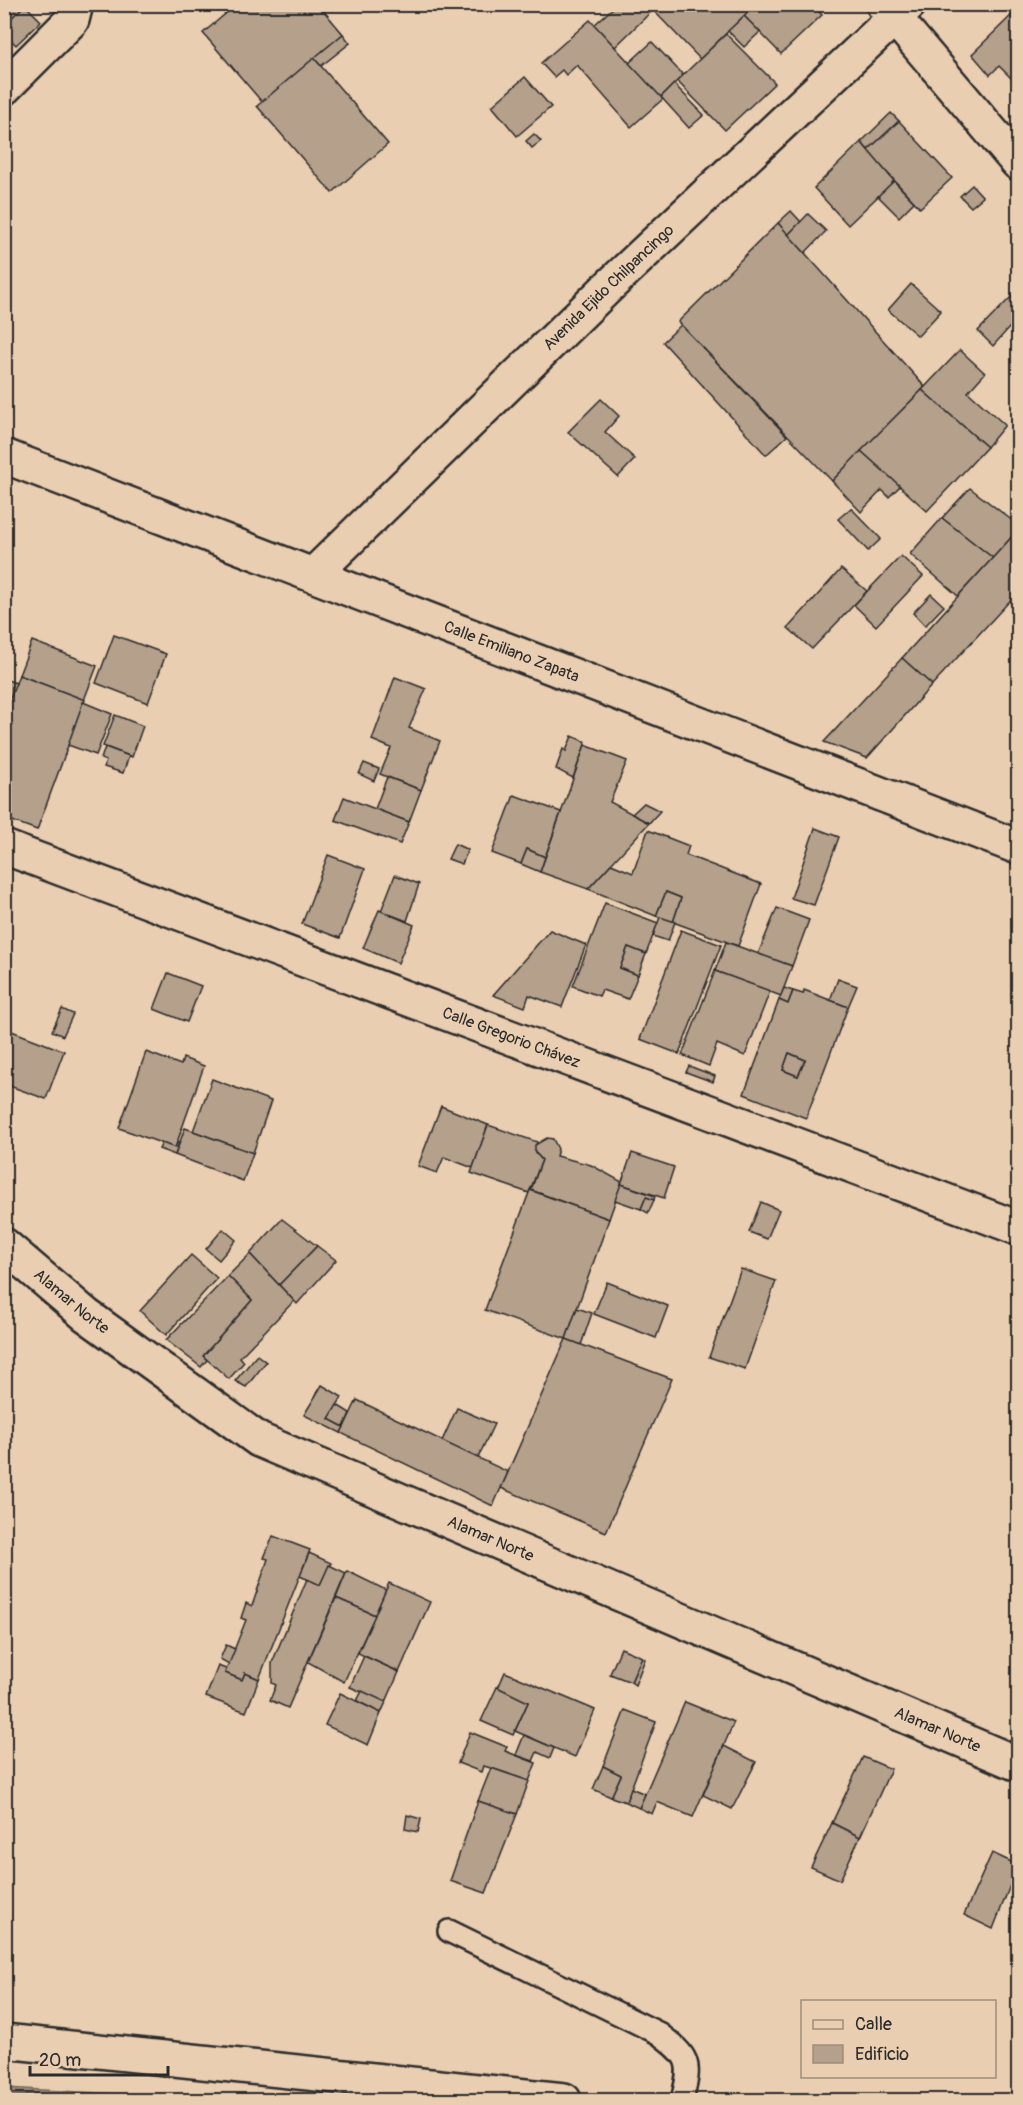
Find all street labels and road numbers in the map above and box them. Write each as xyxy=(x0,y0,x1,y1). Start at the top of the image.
street label: Avenida Ejido Chilpancingo xyxy=(539,220,679,355)
street label: Calle Emiliano Zapata xyxy=(441,617,582,687)
street label: Calle Gregorio Chávez xyxy=(440,1003,583,1073)
street label: Alamar Norte xyxy=(29,1265,113,1339)
street label: Alamar Norte xyxy=(444,1512,537,1566)
street label: Alamar Norte xyxy=(891,1702,984,1757)

